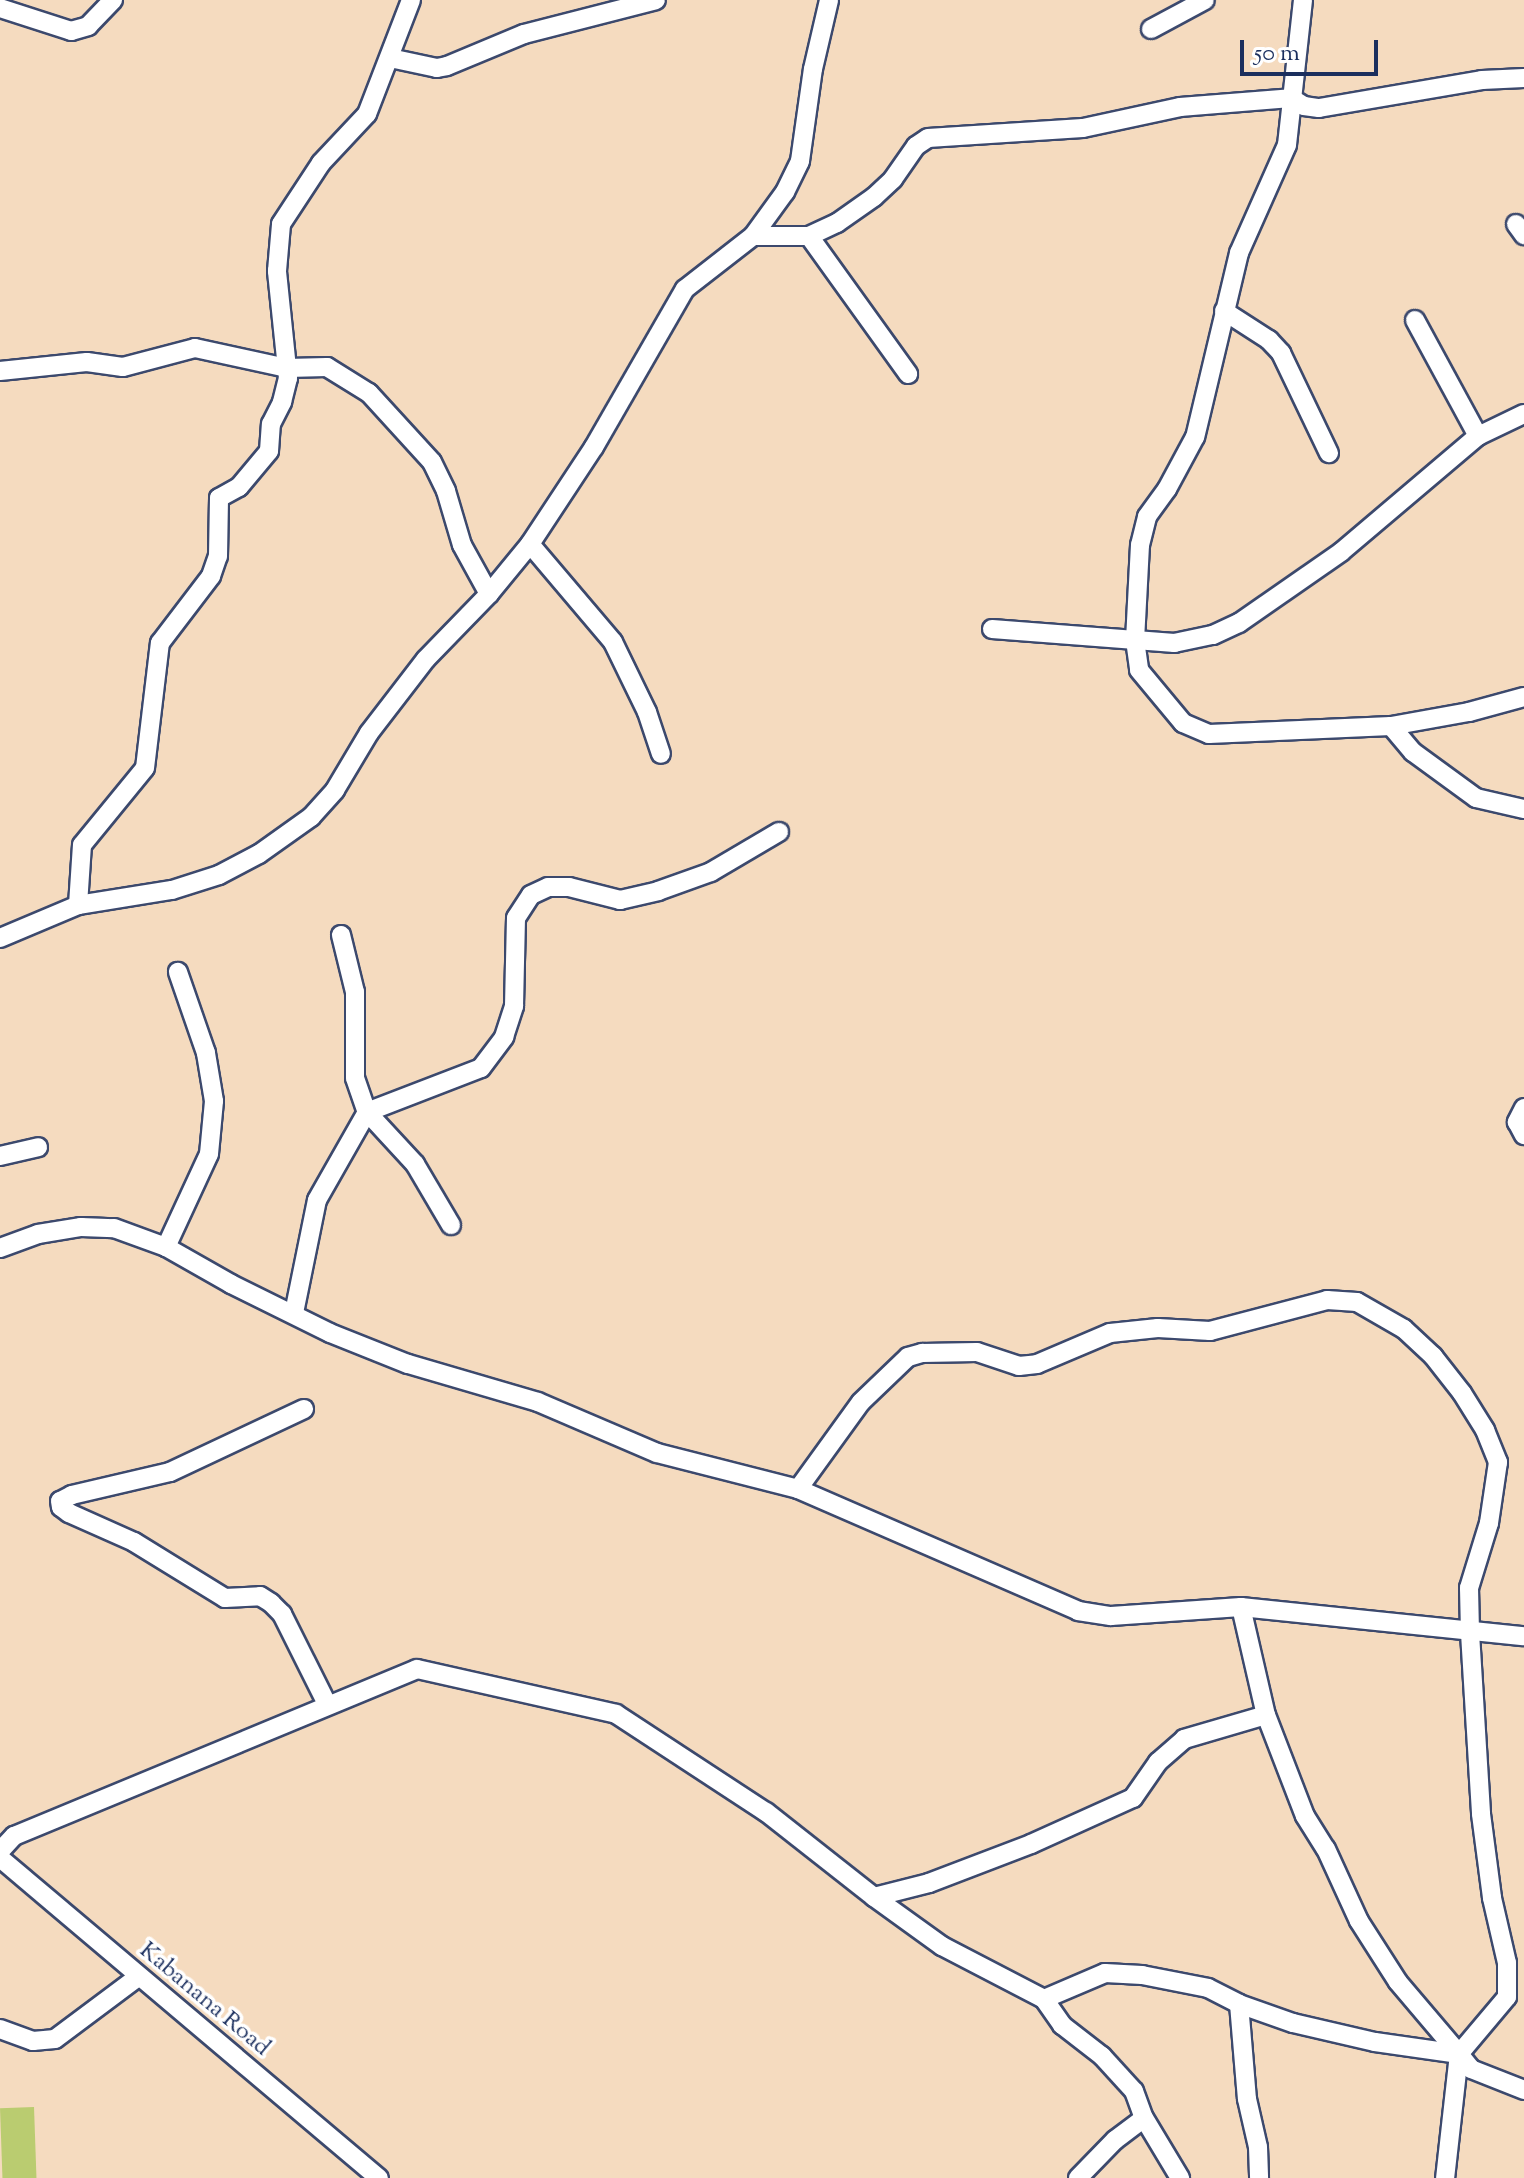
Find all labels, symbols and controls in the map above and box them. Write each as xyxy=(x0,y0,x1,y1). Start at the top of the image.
scale bar xyxy=(1244,24,1382,74)
text: 50 m xyxy=(1254,37,1300,71)
street label: Kabanana Road xyxy=(133,1937,275,2063)

